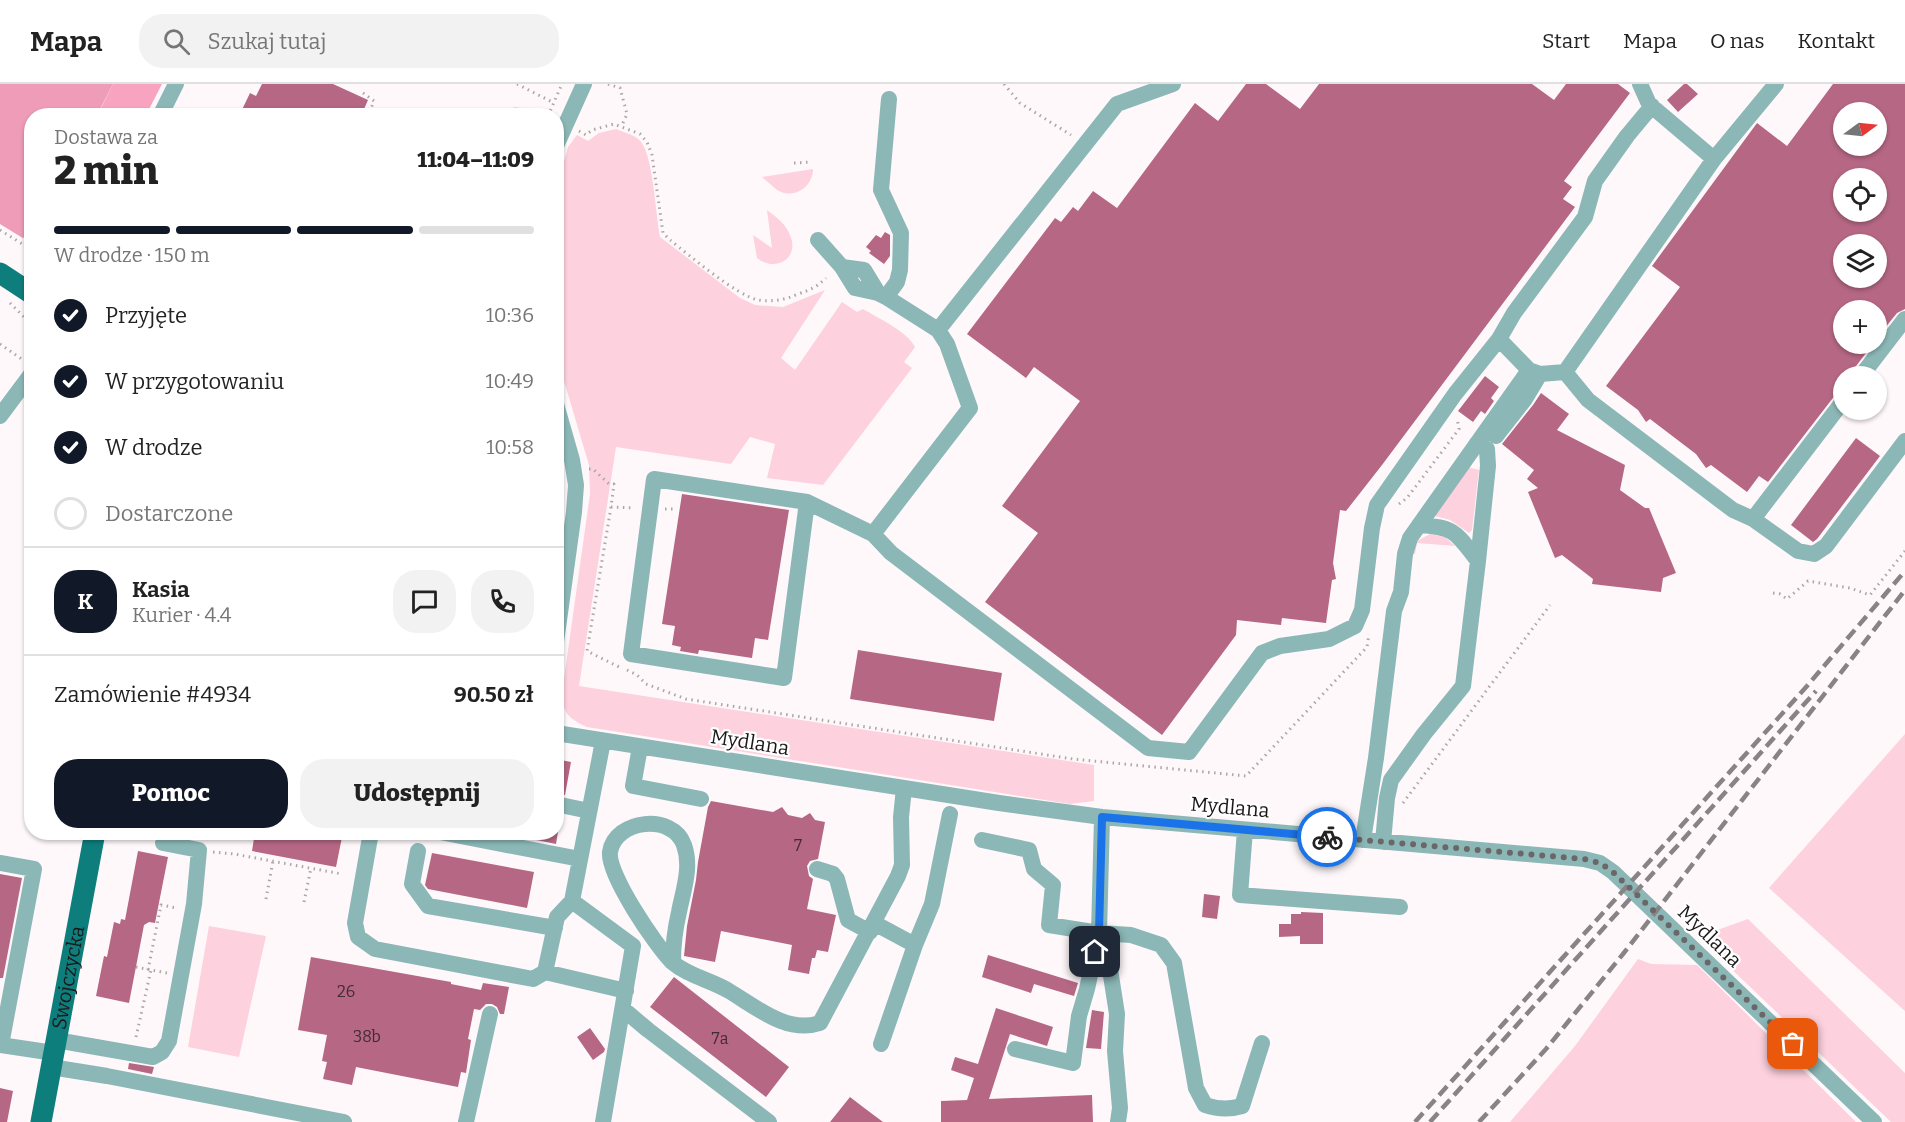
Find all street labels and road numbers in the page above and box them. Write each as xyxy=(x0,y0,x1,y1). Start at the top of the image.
street label: Mydlana xyxy=(709,724,791,760)
street label: Mydlana xyxy=(1189,792,1271,822)
street label: Mydlana xyxy=(1673,900,1747,972)
street label: Swojczycka xyxy=(46,924,89,1031)

